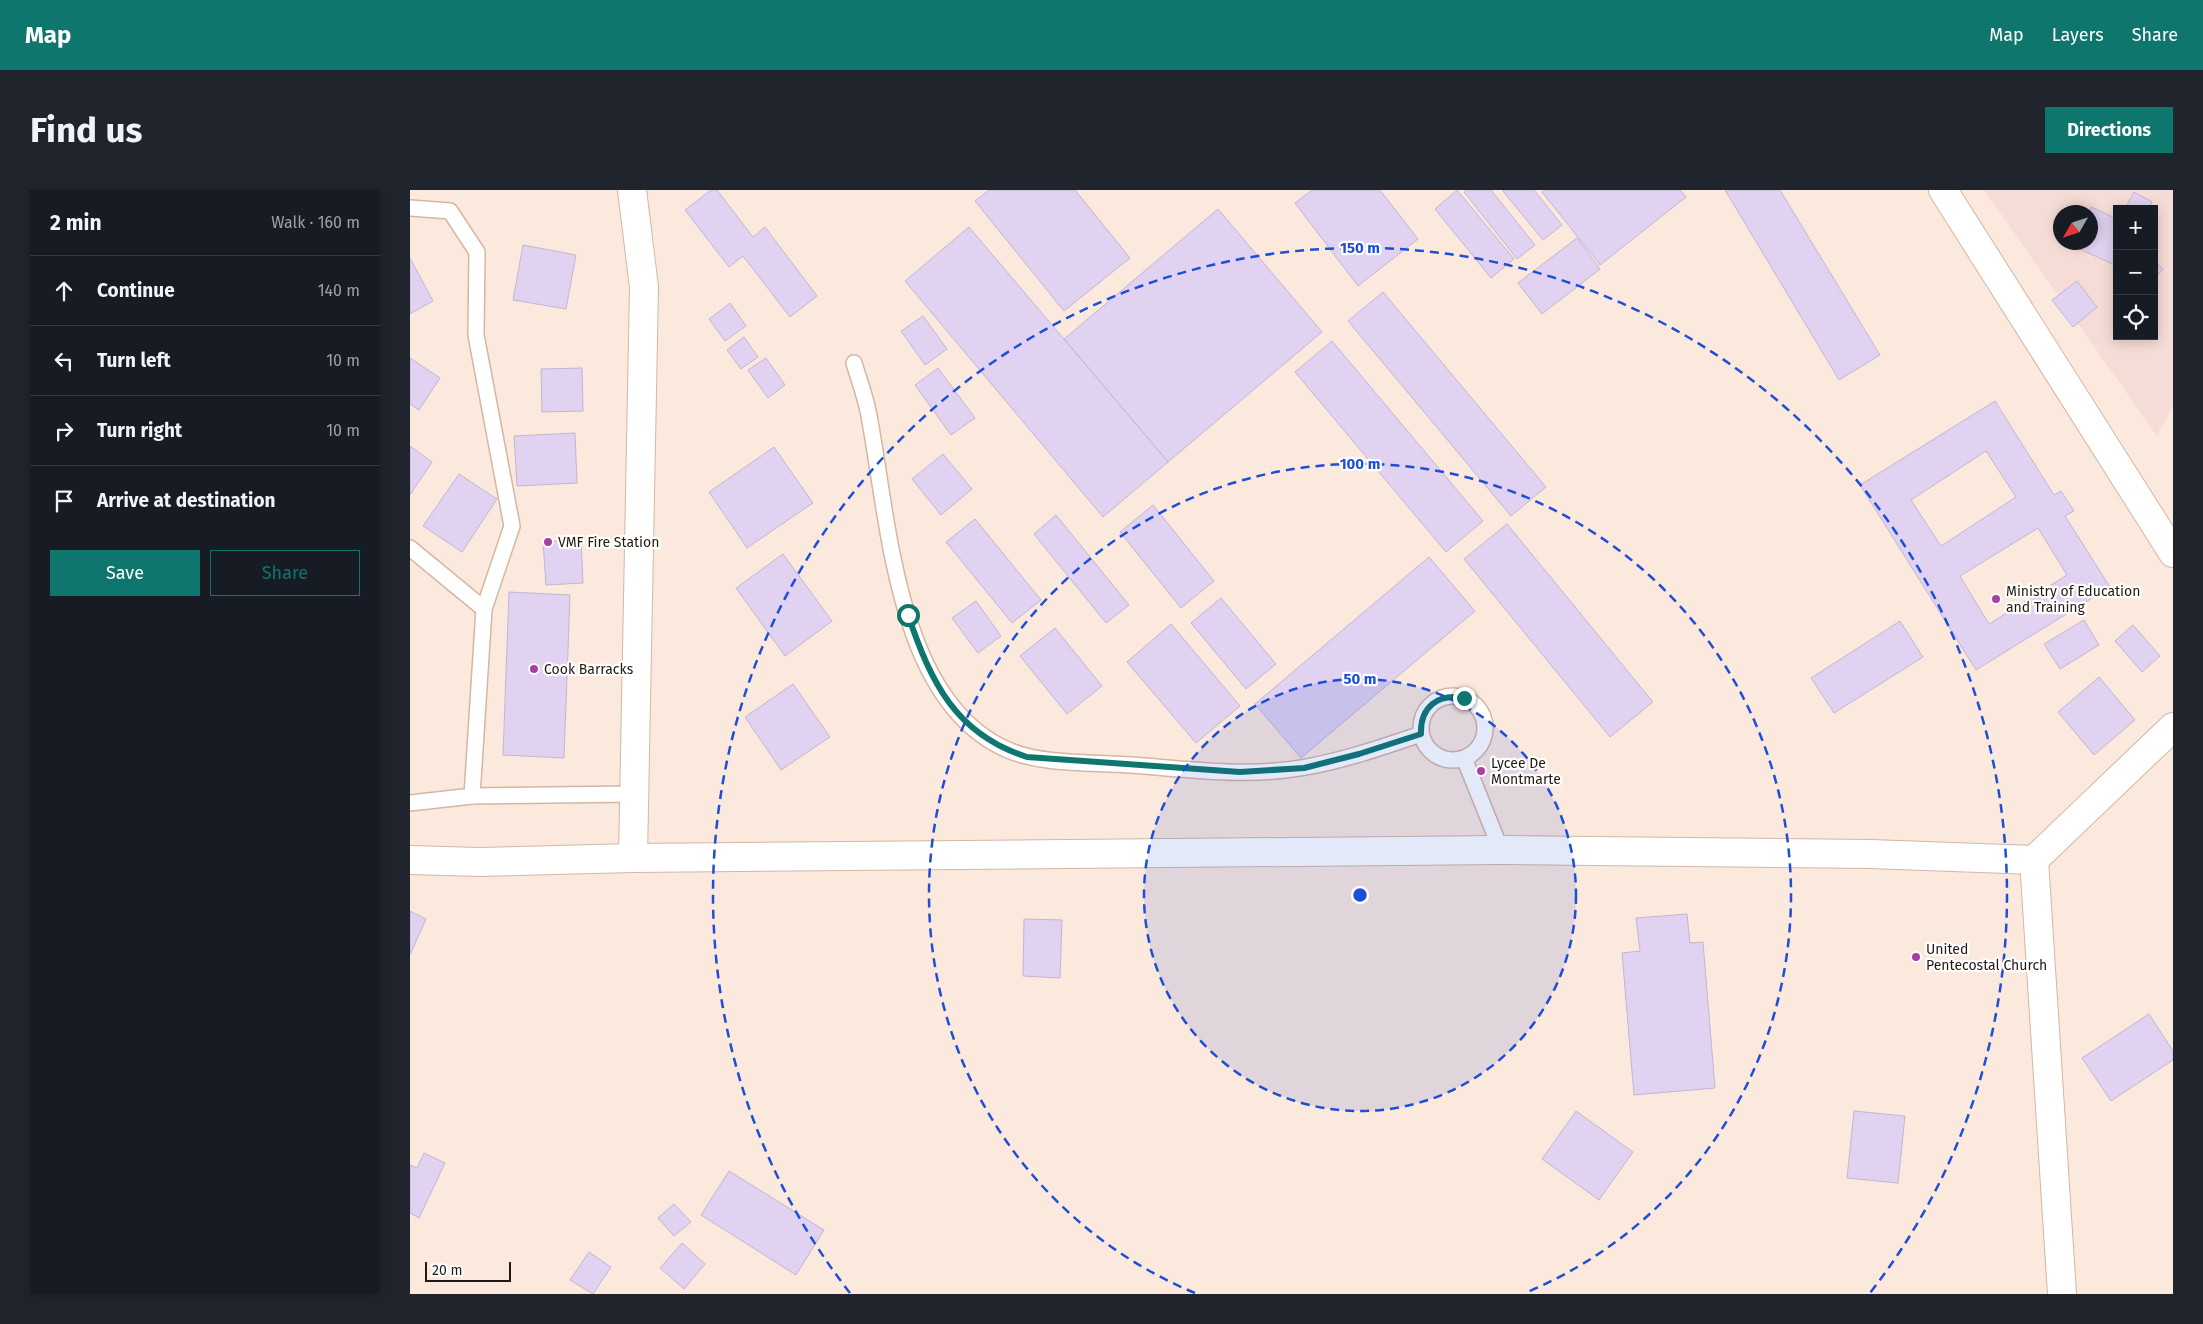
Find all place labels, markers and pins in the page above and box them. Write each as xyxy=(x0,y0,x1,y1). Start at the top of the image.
place label: VMF Fire Station xyxy=(558,534,659,551)
marker: VMF Fire Station xyxy=(542,536,554,548)
place label: Ministry of Education and Training xyxy=(2006,583,2140,616)
marker: Ministry of Education and Training xyxy=(1990,593,2002,605)
place label: Cook Barracks xyxy=(544,661,634,678)
marker: Cook Barracks xyxy=(528,663,540,675)
place label: Lycee De Montmarte xyxy=(1491,755,1561,788)
marker: Lycee De Montmarte xyxy=(1475,765,1487,777)
centre of rings xyxy=(1351,886,1369,904)
place label: United Pentecostal Church xyxy=(1926,941,2047,974)
marker: United Pentecostal Church xyxy=(1910,951,1922,963)

